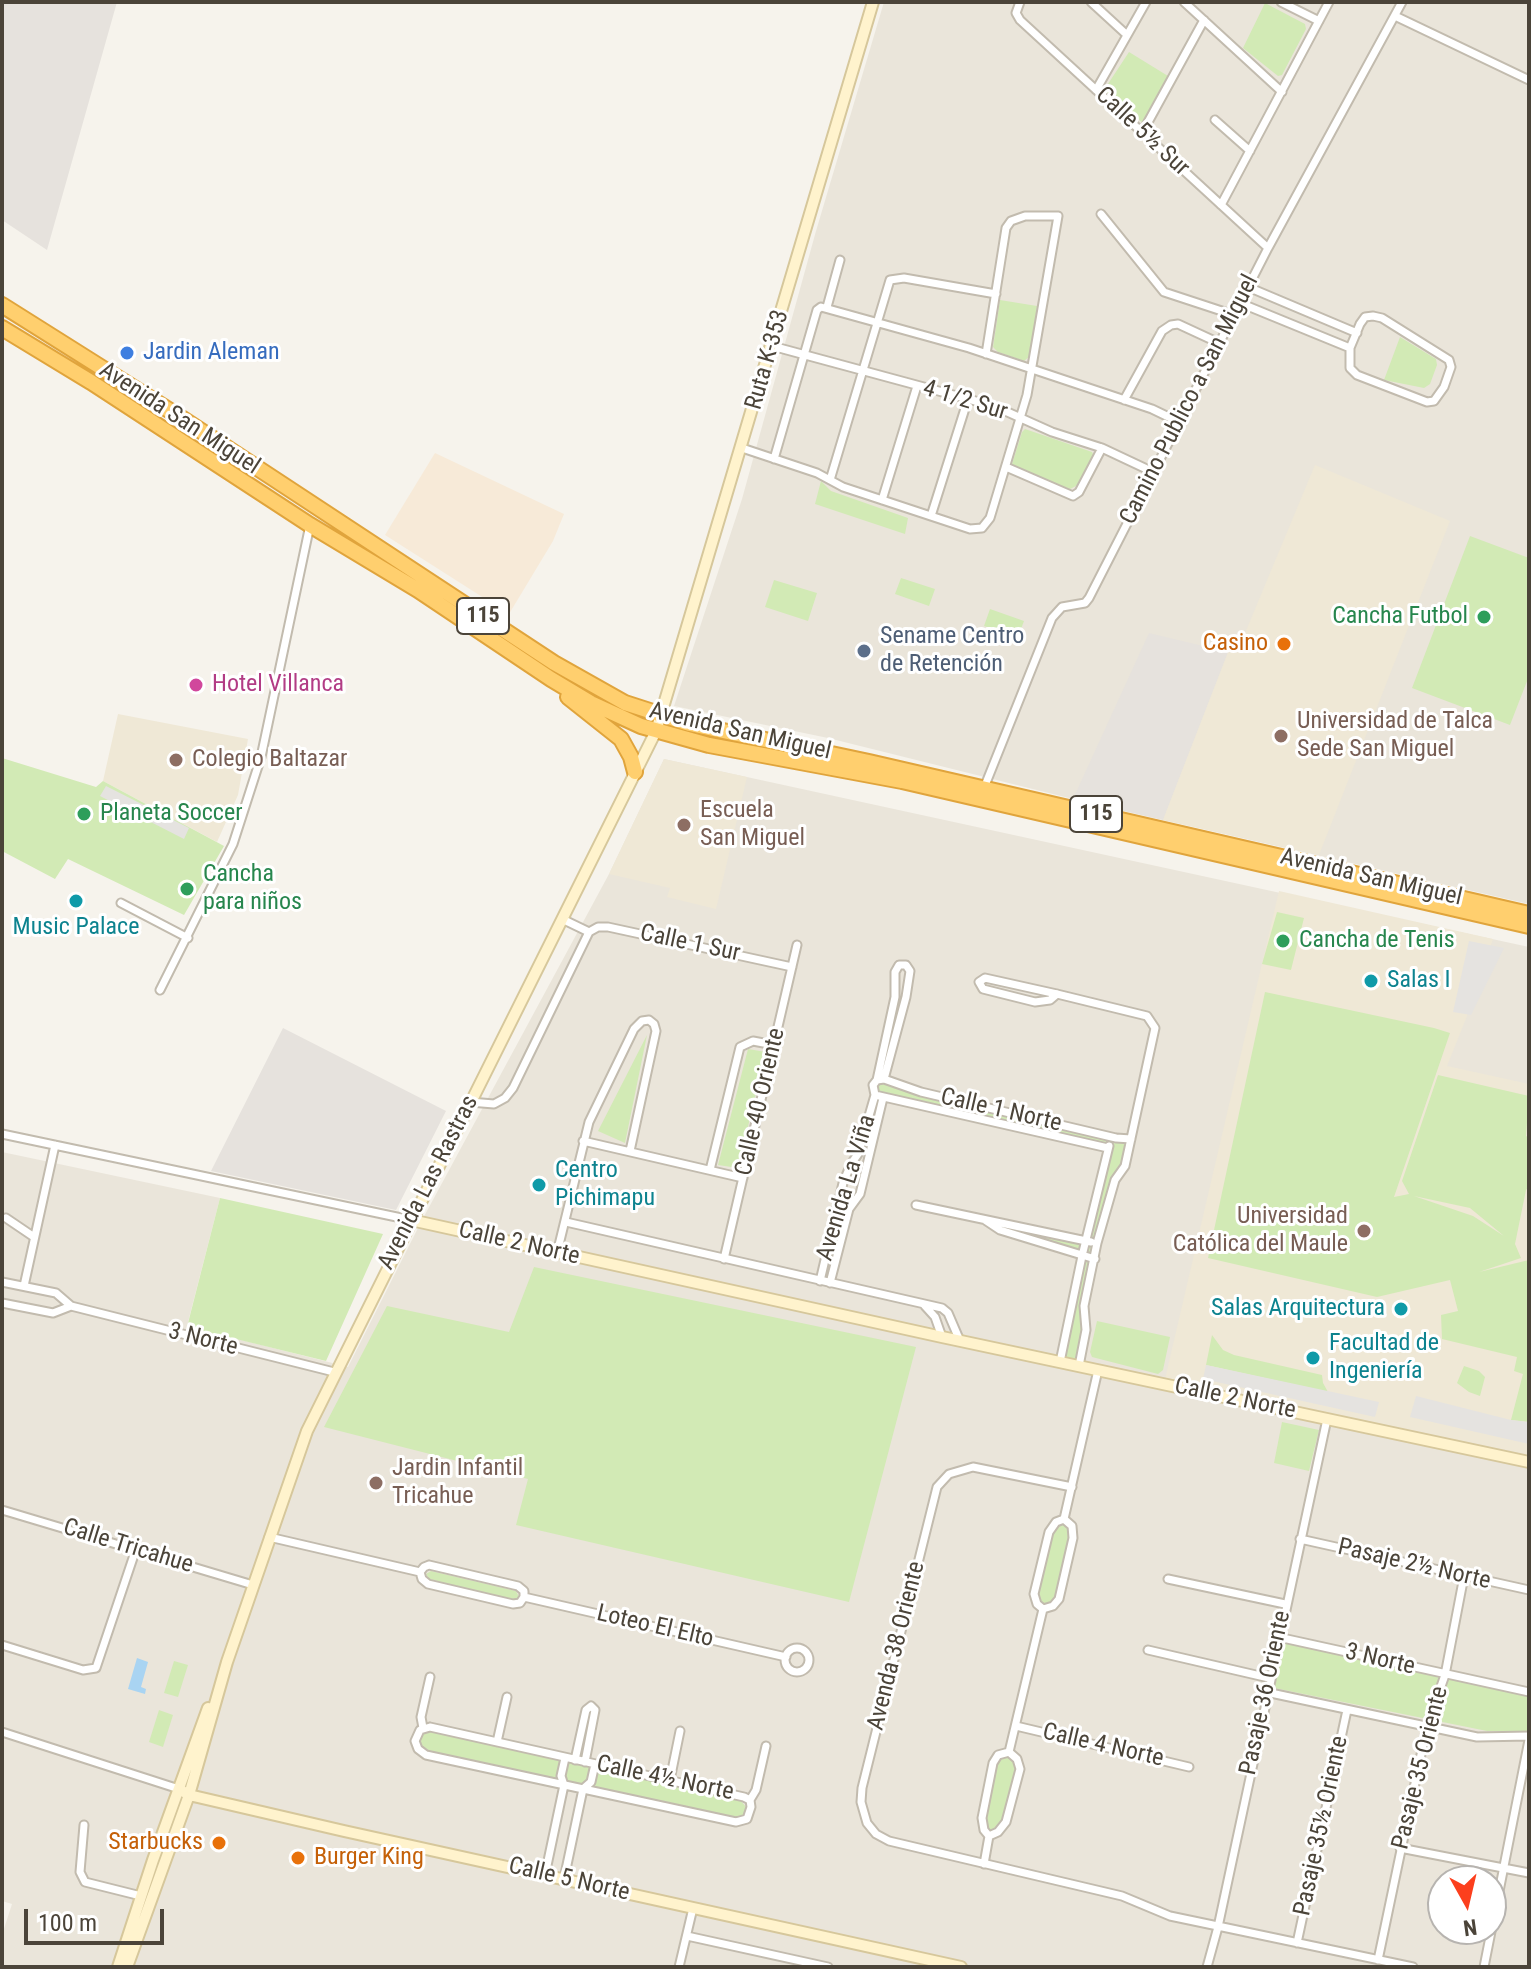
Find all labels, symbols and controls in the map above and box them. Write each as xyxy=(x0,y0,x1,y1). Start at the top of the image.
street label: Calle 5½ Sur xyxy=(1089,81,1195,183)
street label: Camino Publico a San Miguel xyxy=(1114,270,1266,530)
street label: Ruta K-353 xyxy=(740,307,796,413)
place label: Jardin Aleman xyxy=(143,339,280,367)
marker: Jardin Aleman xyxy=(118,344,136,362)
street label: Avenida San Miguel xyxy=(93,356,265,482)
street label: 4 1/2 Sur xyxy=(919,375,1011,427)
road number: 115 xyxy=(457,598,509,634)
place label: Cancha Futbol xyxy=(1332,603,1468,631)
marker: Cancha Futbol xyxy=(1475,608,1493,626)
place label: Sename Centro de Retención xyxy=(880,623,1024,679)
place label: Casino xyxy=(1203,630,1268,658)
marker: Casino xyxy=(1275,635,1293,653)
marker: Sename Centro de Retención xyxy=(855,642,873,660)
place label: Hotel Villanca xyxy=(212,671,344,699)
marker: Hotel Villanca xyxy=(187,676,205,694)
street label: Avenida San Miguel xyxy=(646,697,834,767)
place label: Universidad de Talca Sede San Miguel xyxy=(1297,708,1493,764)
marker: Universidad de Talca Sede San Miguel xyxy=(1272,727,1290,745)
place label: Colegio Baltazar xyxy=(192,746,347,774)
marker: Colegio Baltazar xyxy=(167,751,185,769)
road number: 115 xyxy=(1070,796,1122,832)
place label: Escuela San Miguel xyxy=(700,797,805,853)
place label: Planeta Soccer xyxy=(100,800,243,828)
marker: Planeta Soccer xyxy=(75,805,93,823)
marker: Escuela San Miguel xyxy=(675,816,693,834)
street label: Avenida San Miguel xyxy=(1277,843,1465,913)
place label: Cancha para niños xyxy=(203,861,302,917)
marker: Cancha para niños xyxy=(178,880,196,898)
marker: Music Palace xyxy=(67,892,85,910)
place label: Music Palace xyxy=(13,914,139,942)
street label: Calle 1 Sur xyxy=(637,919,743,969)
place label: Cancha de Tenis xyxy=(1299,927,1455,955)
marker: Cancha de Tenis xyxy=(1274,932,1292,950)
place label: Salas I xyxy=(1387,967,1450,995)
marker: Salas I xyxy=(1362,972,1380,990)
street label: Calle 40 Oriente xyxy=(730,1025,792,1179)
street label: Calle 1 Norte xyxy=(938,1083,1064,1139)
street label: Avenida Las Rastras xyxy=(373,1091,485,1275)
street label: Avenida La Viña xyxy=(811,1112,883,1264)
place label: Centro Pichimapu xyxy=(555,1157,655,1213)
marker: Centro Pichimapu xyxy=(530,1176,548,1194)
place label: Universidad Católica del Maule xyxy=(1173,1203,1348,1259)
street label: Calle 2 Norte xyxy=(456,1216,582,1272)
marker: Universidad Católica del Maule xyxy=(1355,1222,1373,1240)
place label: Salas Arquitectura xyxy=(1211,1295,1385,1323)
marker: Salas Arquitectura xyxy=(1392,1300,1410,1318)
street label: 3 Norte xyxy=(165,1317,241,1363)
place label: Facultad de Ingeniería xyxy=(1329,1330,1439,1386)
marker: Facultad de Ingeniería xyxy=(1304,1349,1322,1367)
street label: Calle 2 Norte xyxy=(1172,1372,1298,1426)
place label: Jardin Infantil Tricahue xyxy=(392,1455,523,1511)
marker: Jardin Infantil Tricahue xyxy=(367,1474,385,1492)
street label: Calle Tricahue xyxy=(60,1514,196,1580)
street label: Pasaje 2½ Norte xyxy=(1335,1533,1493,1597)
street label: Avenda 38 Oriente xyxy=(862,1559,932,1733)
street label: Loteo El Elto xyxy=(594,1600,716,1654)
street label: Pasaje 36 Oriente xyxy=(1235,1608,1297,1778)
street label: 3 Norte xyxy=(1342,1638,1418,1682)
street label: Pasaje 35 Oriente xyxy=(1387,1684,1455,1852)
street label: Calle 4 Norte xyxy=(1040,1718,1166,1774)
street label: Pasaje 35½ Oriente xyxy=(1289,1733,1355,1919)
street label: Calle 4½ Norte xyxy=(594,1750,736,1808)
place label: Starbucks xyxy=(108,1829,203,1857)
marker: Starbucks xyxy=(210,1834,228,1852)
place label: Burger King xyxy=(314,1844,424,1872)
marker: Burger King xyxy=(289,1849,307,1867)
street label: Calle 5 Norte xyxy=(506,1852,632,1908)
north arrow xyxy=(1427,1865,1507,1945)
scale bar xyxy=(28,1893,168,1943)
text: 100 m xyxy=(38,1909,97,1937)
text: N xyxy=(1462,1914,1479,1941)

